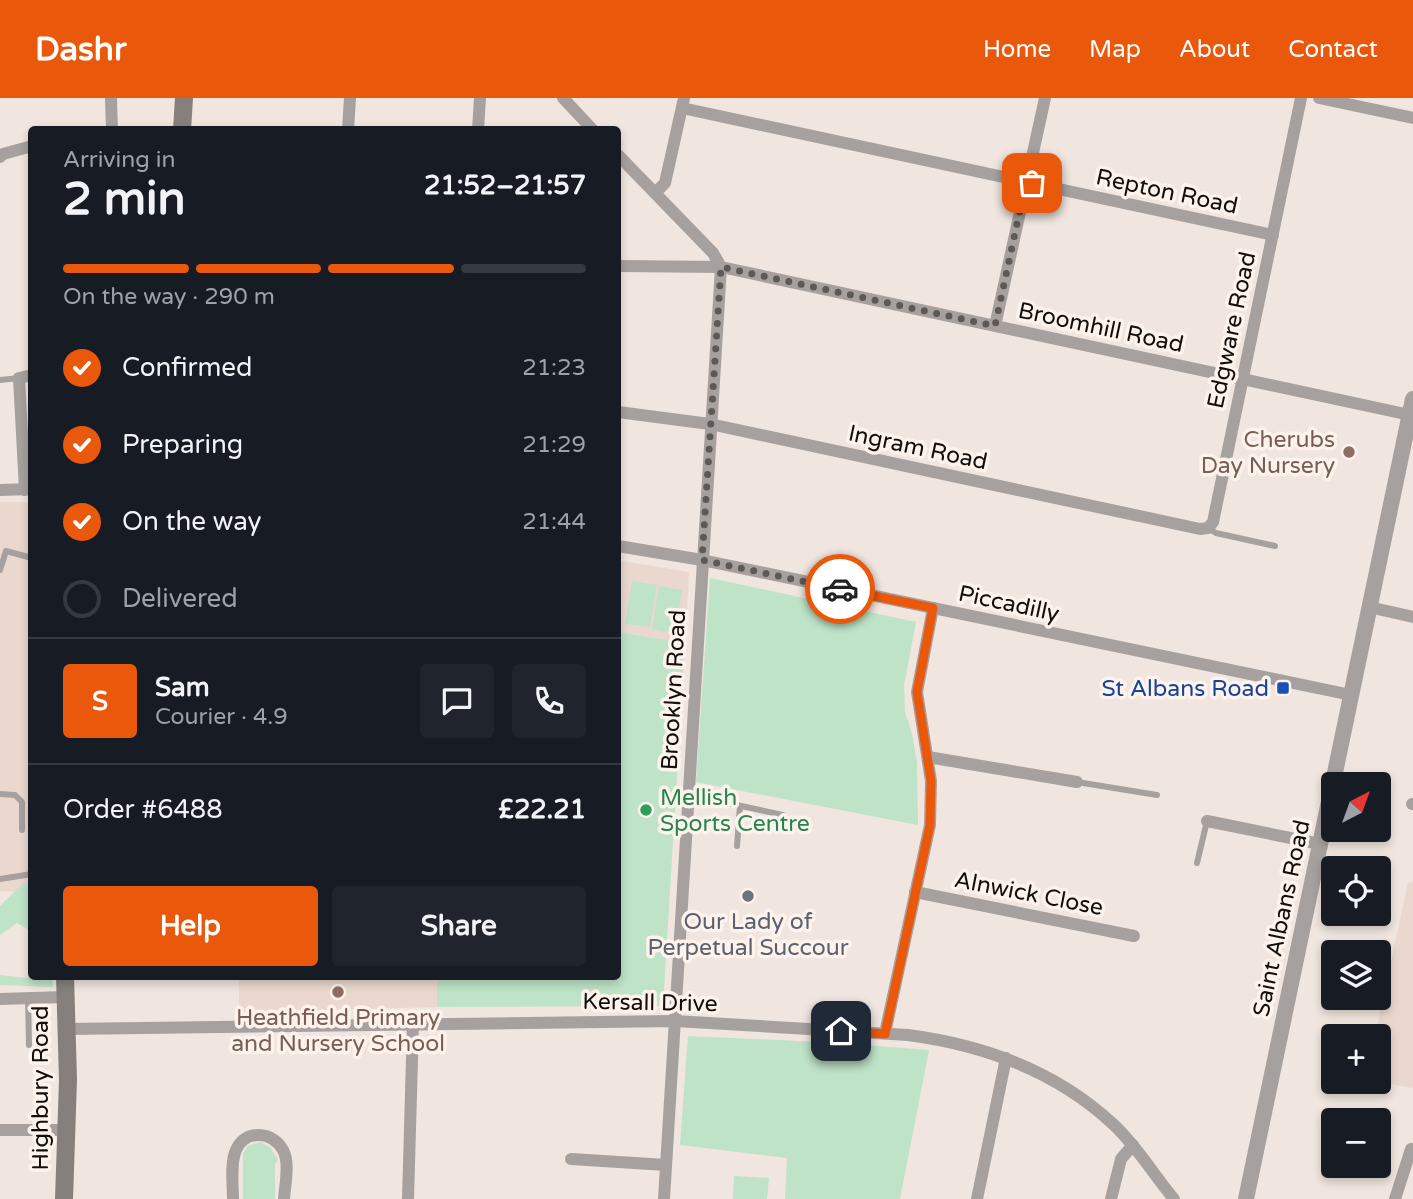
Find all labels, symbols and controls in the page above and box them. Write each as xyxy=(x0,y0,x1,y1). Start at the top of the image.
text: Dashr xyxy=(35,30,127,69)
text: Home xyxy=(983,35,1051,64)
text: Map xyxy=(1089,35,1141,64)
text: About xyxy=(1179,35,1250,64)
text: Contact xyxy=(1288,35,1378,64)
text: Arriving in xyxy=(63,146,176,174)
pin xyxy=(1002,153,1062,213)
street label: Repton Road xyxy=(1093,163,1240,221)
icon: bag xyxy=(1013,164,1051,202)
text: 21:52–21:57 xyxy=(424,170,586,201)
text: 2 min xyxy=(63,172,186,227)
street label: Edgware Road xyxy=(1202,249,1262,411)
text: On the way · 290 m xyxy=(63,283,275,311)
street label: Broomhill Road xyxy=(1016,297,1186,359)
icon: check xyxy=(63,349,101,387)
text: Confirmed xyxy=(122,352,252,383)
text: 21:23 xyxy=(522,354,586,382)
street label: Ingram Road xyxy=(846,420,990,476)
icon: check xyxy=(63,426,101,464)
place label: Cherubs Day Nursery xyxy=(1201,426,1335,480)
text: Preparing xyxy=(122,429,243,460)
text: 21:29 xyxy=(522,431,586,459)
marker: Cherubs Day Nursery xyxy=(1341,444,1357,460)
icon: check xyxy=(63,503,101,541)
text: On the way xyxy=(122,506,262,537)
text: 21:44 xyxy=(522,508,586,536)
courier xyxy=(805,554,875,624)
icon: car xyxy=(821,570,859,608)
street label: Piccadilly xyxy=(956,580,1062,628)
text: Delivered xyxy=(122,583,238,614)
street label: Brooklyn Road xyxy=(656,609,692,771)
button: chat xyxy=(420,664,494,738)
button: phone xyxy=(512,664,586,738)
text: Sam xyxy=(155,672,210,703)
place label: St Albans Road xyxy=(1102,675,1269,703)
marker: St Albans Road xyxy=(1275,680,1291,696)
text: S xyxy=(92,686,108,717)
text: Courier · 4.9 xyxy=(155,703,288,731)
north arrow xyxy=(1321,772,1391,842)
map controls xyxy=(1321,772,1391,1178)
place label: Mellish Sports Centre xyxy=(660,784,810,838)
text: Order #6488 xyxy=(63,794,223,825)
text: £22.21 xyxy=(498,794,586,825)
marker: Mellish Sports Centre xyxy=(638,802,654,818)
street label: Saint Albans Road xyxy=(1247,817,1316,1019)
button: locate xyxy=(1321,856,1391,926)
street label: Alnwick Close xyxy=(952,866,1106,922)
button: Help xyxy=(63,886,318,966)
button: Share xyxy=(332,886,586,966)
marker: Our Lady of Perpetual Succour xyxy=(740,888,756,904)
place label: Our Lady of Perpetual Succour xyxy=(647,908,849,962)
button: layers xyxy=(1321,940,1391,1010)
marker: Heathfield Primary and Nursery School xyxy=(330,984,346,1000)
street label: Kersall Drive xyxy=(582,988,718,1018)
pin xyxy=(811,1001,871,1061)
place label: Heathfield Primary and Nursery School xyxy=(231,1004,445,1058)
street label: Highbury Road xyxy=(27,1006,55,1170)
icon: home xyxy=(822,1012,860,1050)
button: + xyxy=(1321,1024,1391,1094)
button: − xyxy=(1321,1108,1391,1178)

